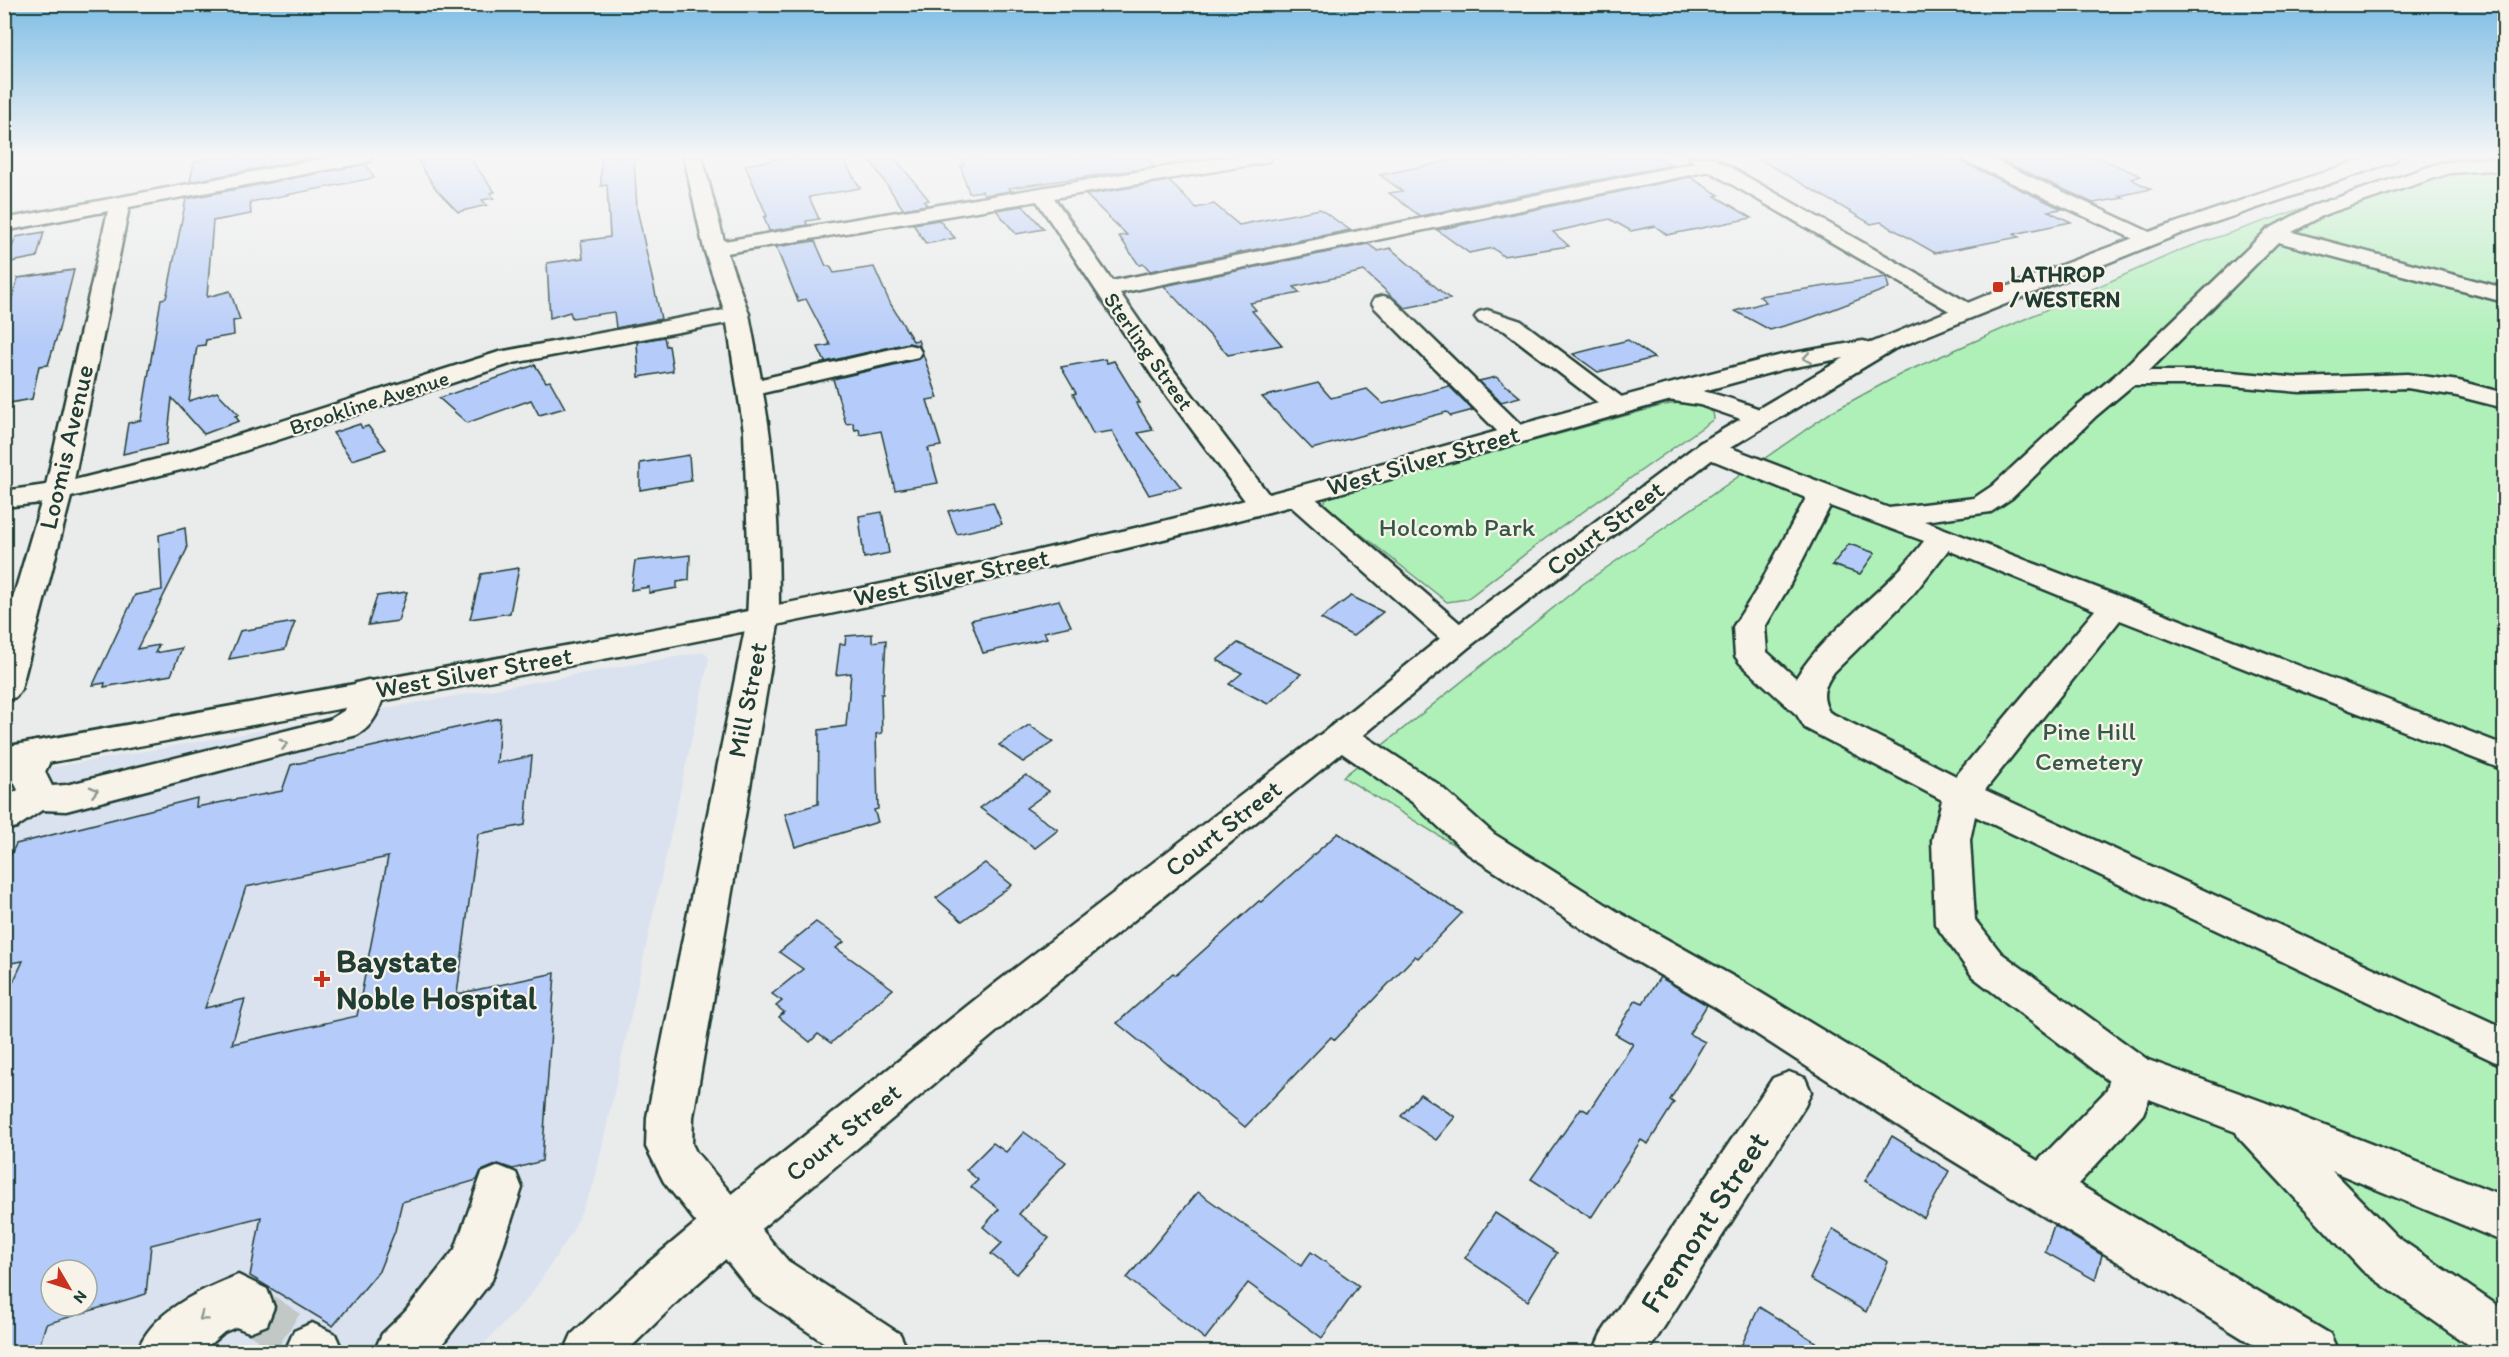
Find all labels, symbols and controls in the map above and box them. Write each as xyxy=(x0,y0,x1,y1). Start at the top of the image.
place label: LATHROP / WESTERN xyxy=(2009,261,2120,313)
marker: LATHROP / WESTERN xyxy=(1991,280,2005,294)
street label: Sterling Street xyxy=(1098,287,1199,416)
one-way arrow xyxy=(1803,351,1813,364)
street label: Loomis Avenue xyxy=(32,362,100,532)
street label: Brookline Avenue xyxy=(286,364,452,441)
street label: West Silver Street xyxy=(1323,417,1523,503)
street label: Court Street xyxy=(1540,473,1670,583)
park label: Holcomb Park xyxy=(1379,511,1536,543)
street label: West Silver Street xyxy=(850,541,1052,613)
street label: West Silver Street xyxy=(373,639,575,705)
street label: Mill Street xyxy=(720,639,774,760)
park label: Pine Hill Cemetery xyxy=(2035,715,2143,777)
one-way arrow xyxy=(278,738,288,751)
street label: Court Street xyxy=(1158,772,1288,883)
one-way arrow xyxy=(89,785,99,798)
place label: Baystate Noble Hospital xyxy=(336,942,538,1017)
marker: Baystate Noble Hospital xyxy=(313,970,331,988)
street label: Court Street xyxy=(779,1076,907,1188)
street label: Fremont Street xyxy=(1631,1124,1777,1320)
north arrow xyxy=(39,1258,99,1318)
text: N xyxy=(69,1287,91,1307)
one-way arrow xyxy=(199,1310,210,1321)

